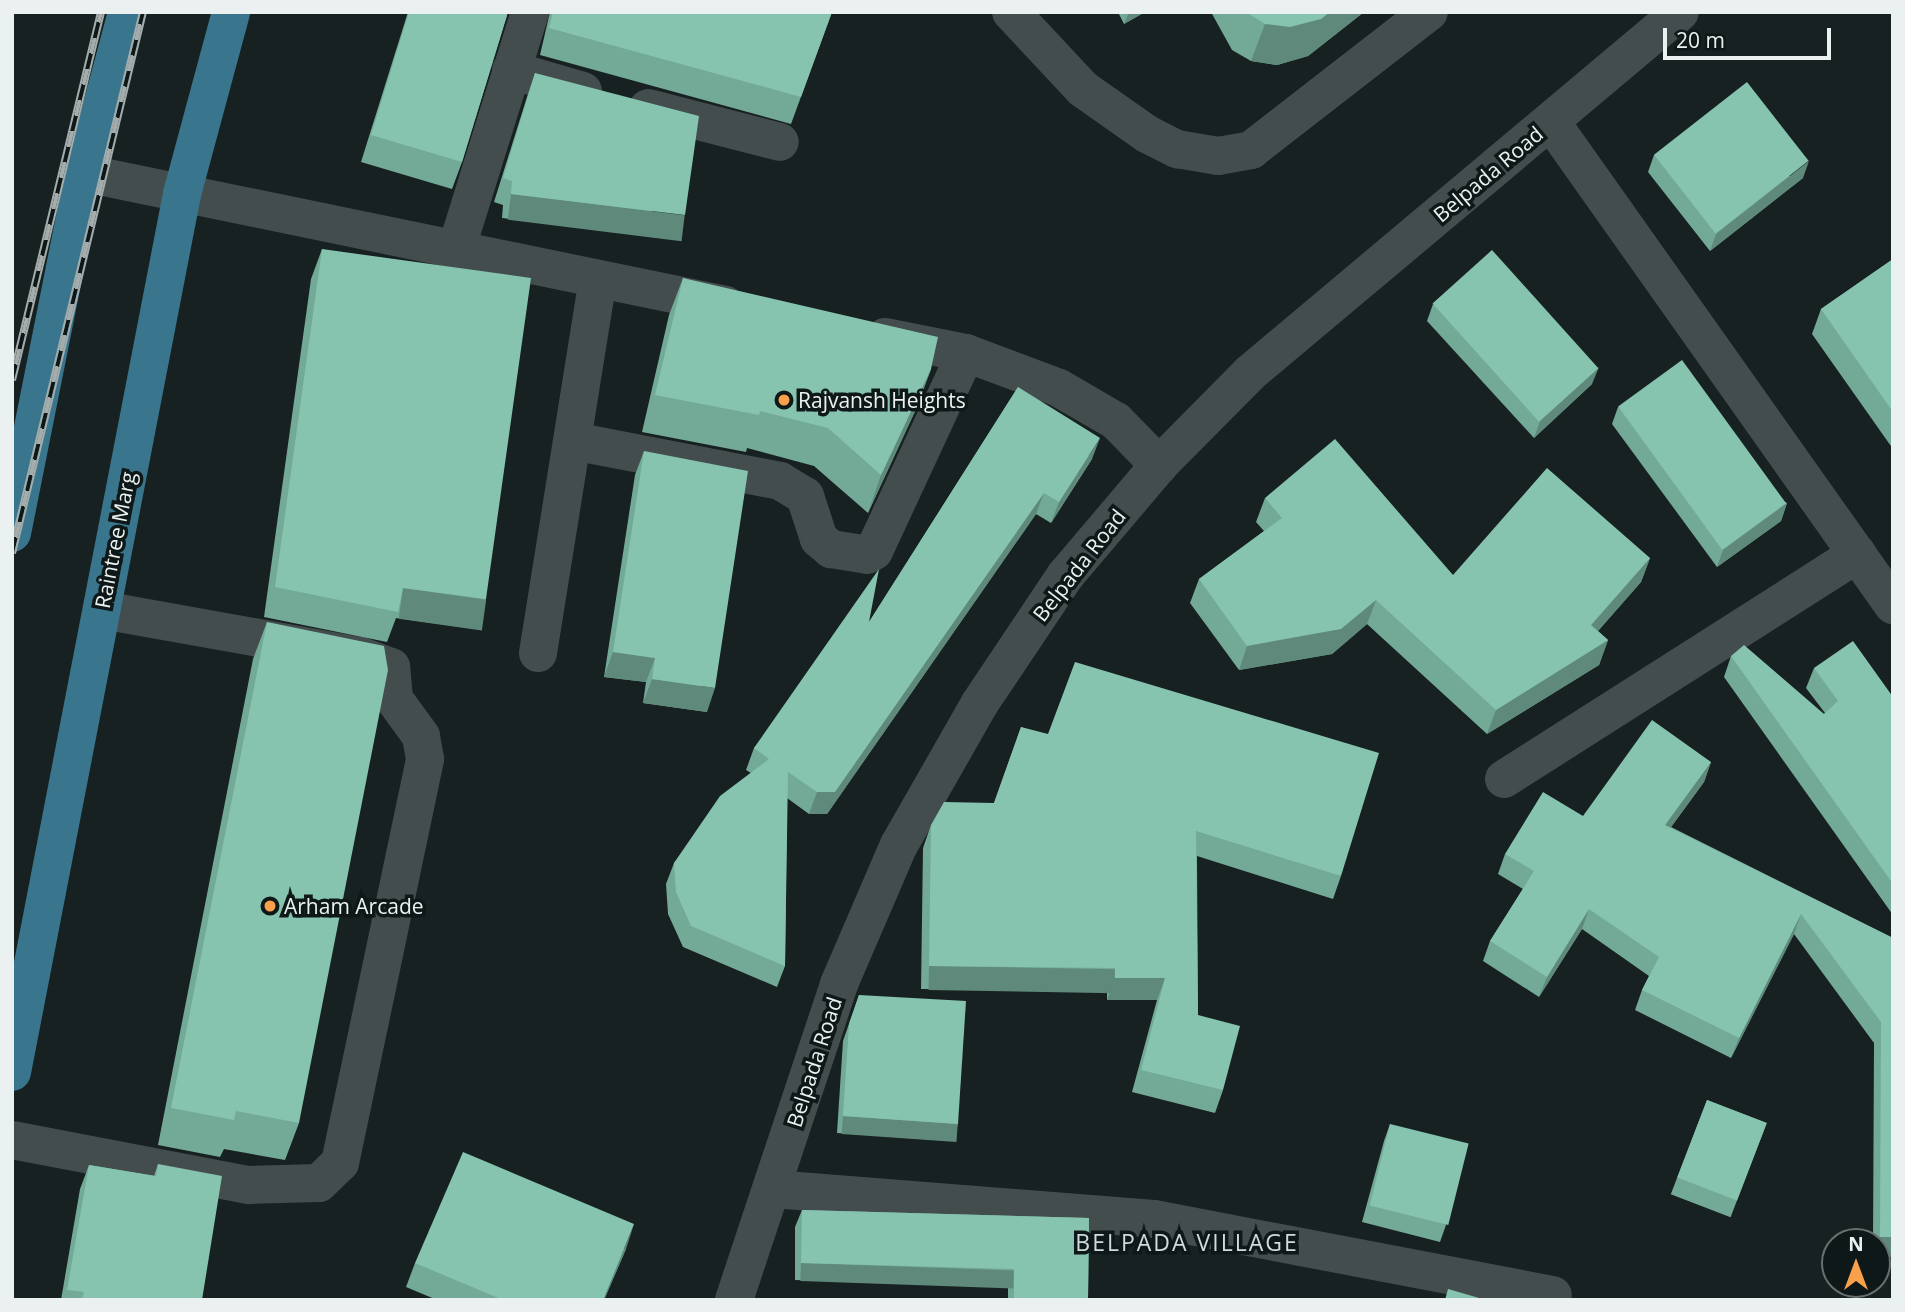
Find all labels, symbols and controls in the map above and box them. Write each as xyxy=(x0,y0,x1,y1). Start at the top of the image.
scale bar xyxy=(1667,14,1835,58)
text: 20 m xyxy=(1676,26,1725,54)
street label: Belpada Road xyxy=(1428,121,1548,227)
place label: Rajvansh Heights xyxy=(798,387,966,413)
marker: Rajvansh Heights xyxy=(776,392,792,408)
street label: Raintree Marg xyxy=(89,470,141,610)
street label: Belpada Road xyxy=(1027,504,1131,626)
place label: Arham Arcade xyxy=(284,893,424,919)
marker: Arham Arcade xyxy=(262,898,278,914)
street label: Belpada Road xyxy=(781,994,847,1130)
district label: BELPADA VILLAGE xyxy=(1077,1228,1297,1256)
north arrow xyxy=(1821,1228,1891,1298)
text: N xyxy=(1848,1231,1864,1257)

